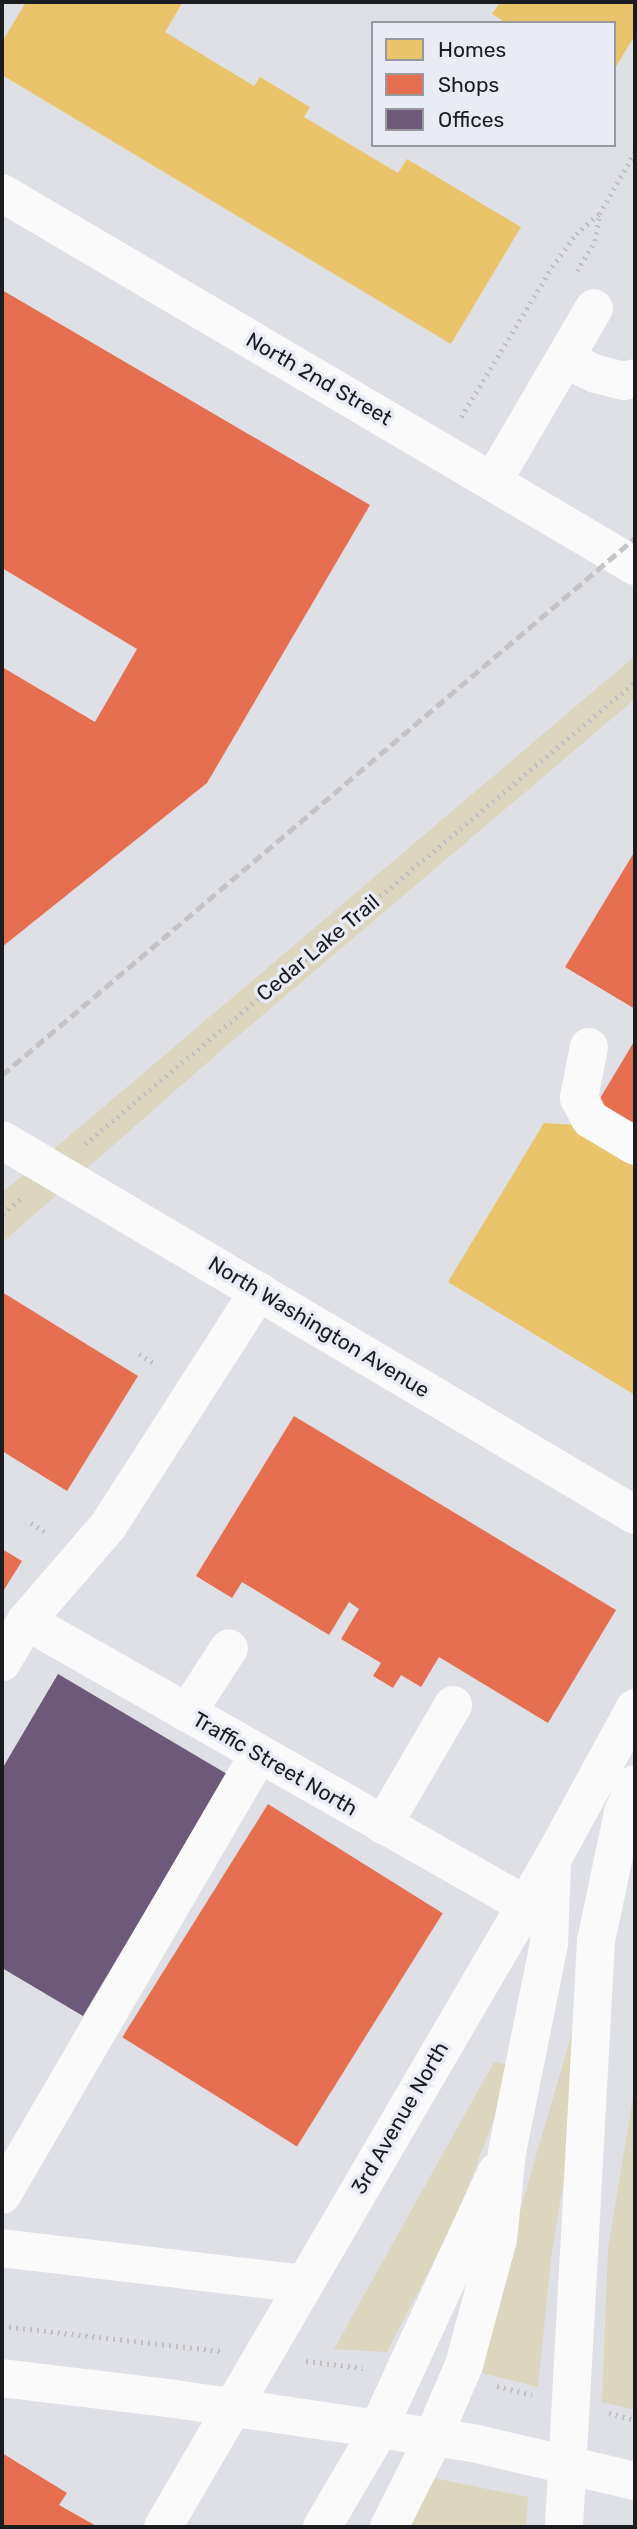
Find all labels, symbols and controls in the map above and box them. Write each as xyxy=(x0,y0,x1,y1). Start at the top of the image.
legend xyxy=(371,21,616,147)
text: Homes xyxy=(438,37,506,62)
text: Shops xyxy=(438,72,499,97)
text: Offices xyxy=(438,107,504,132)
street label: North 2nd Street xyxy=(242,327,396,431)
street label: Cedar Lake Trail xyxy=(251,889,385,1007)
street label: North Washington Avenue xyxy=(204,1251,434,1403)
street label: Traffic Street North xyxy=(188,1707,362,1821)
street label: 3rd Avenue North xyxy=(346,2037,454,2199)

